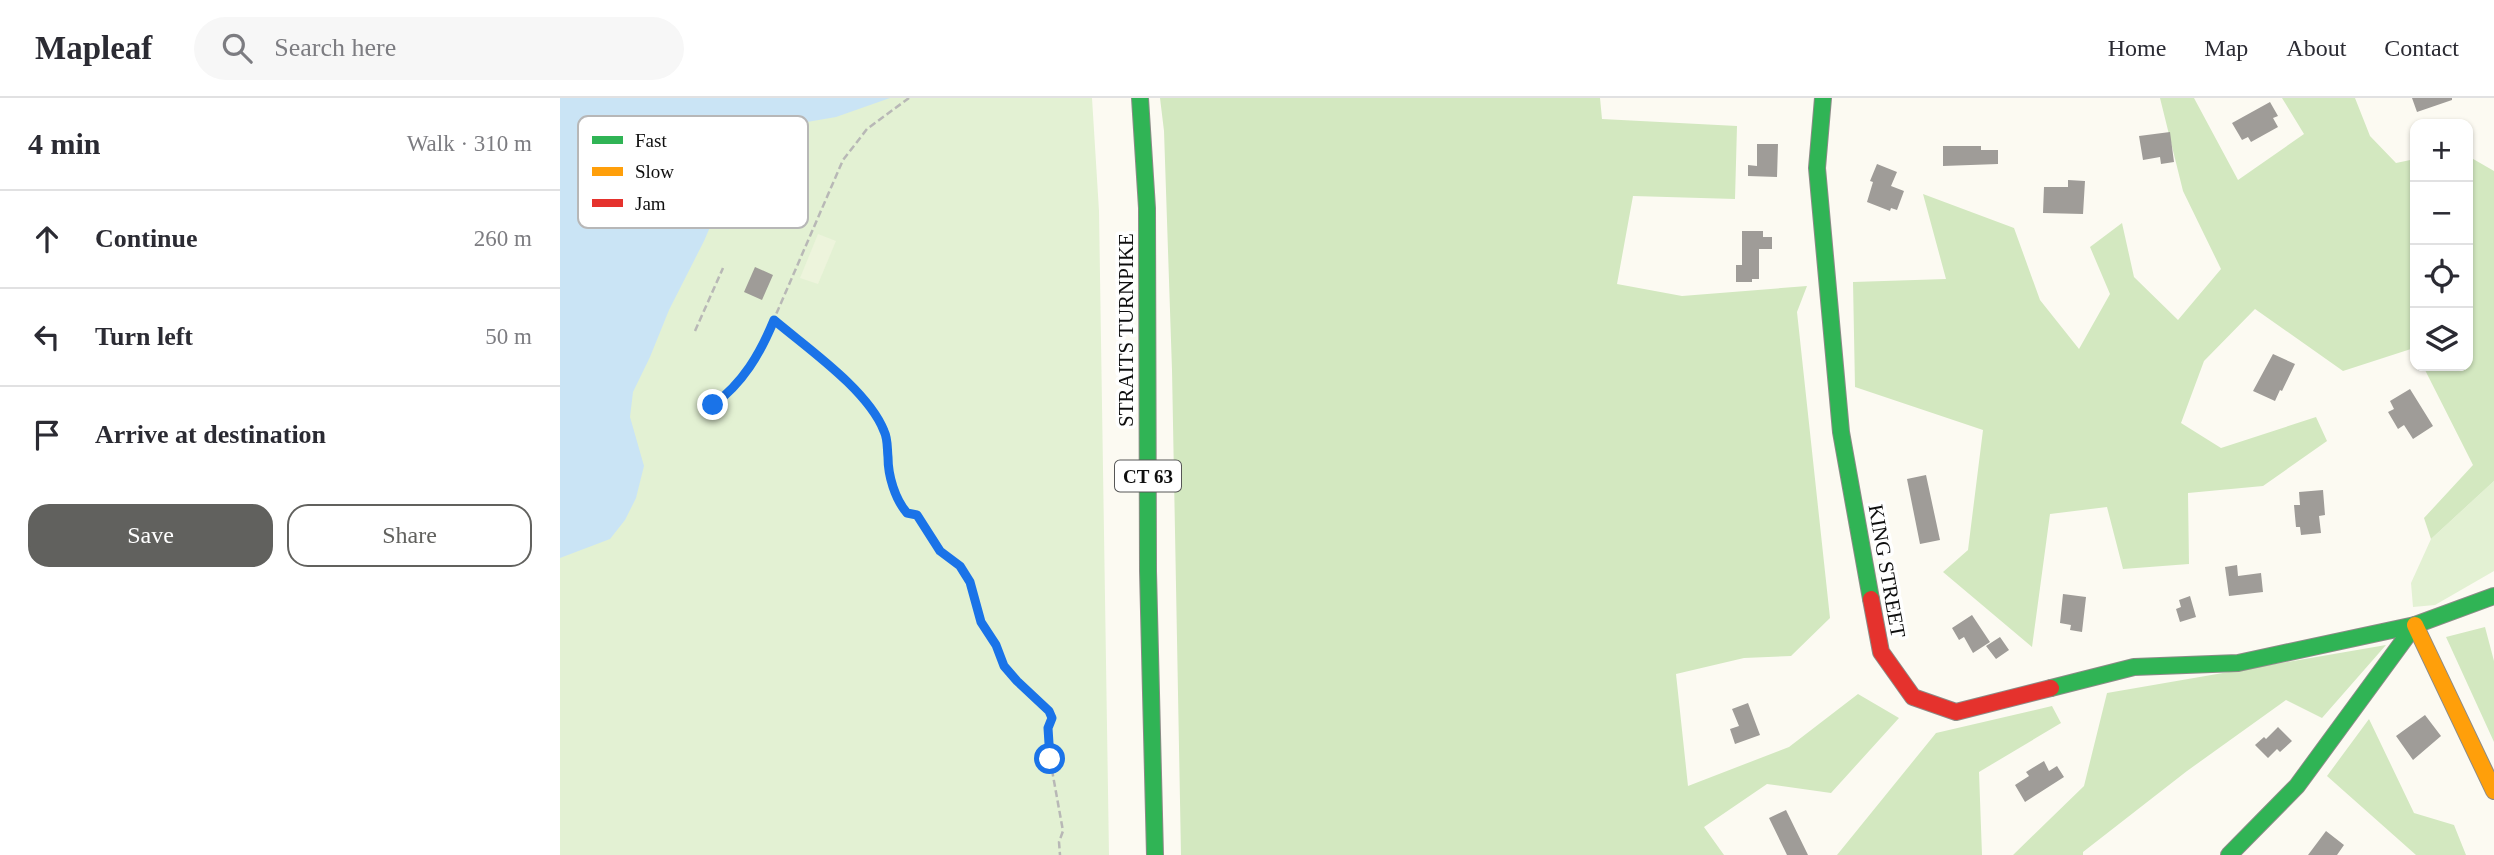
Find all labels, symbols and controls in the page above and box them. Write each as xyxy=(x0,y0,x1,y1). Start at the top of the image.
search box xyxy=(194,17,684,80)
icon: search xyxy=(218,29,256,67)
text: Mapleaf xyxy=(35,30,152,66)
text: Search here xyxy=(274,33,396,62)
text: Home xyxy=(2108,35,2166,61)
text: Map xyxy=(2204,35,2248,61)
text: About xyxy=(2286,35,2346,61)
text: Contact xyxy=(2384,35,2459,61)
legend xyxy=(578,116,808,228)
map controls xyxy=(2410,119,2473,371)
button: + xyxy=(2410,119,2473,182)
text: 4 min xyxy=(28,127,101,160)
text: Fast xyxy=(635,130,667,151)
text: Walk · 310 m xyxy=(407,131,532,156)
text: Slow xyxy=(635,161,674,182)
button: − xyxy=(2410,182,2473,245)
text: Jam xyxy=(635,193,666,214)
icon: ahead xyxy=(28,220,66,258)
text: Continue xyxy=(95,224,198,253)
text: 260 m xyxy=(474,226,532,251)
street label: STRAITS TURNPIKE xyxy=(1114,233,1138,427)
button: locate xyxy=(2410,245,2473,308)
button: layers xyxy=(2410,308,2473,371)
icon: left xyxy=(28,318,66,356)
text: Turn left xyxy=(95,322,193,351)
text: 50 m xyxy=(485,324,532,349)
route end xyxy=(697,389,728,420)
icon: arrive xyxy=(28,416,66,454)
text: Arrive at destination xyxy=(95,420,326,449)
road number: CT 63 xyxy=(1115,460,1181,492)
street label: KING STREET xyxy=(1863,503,1911,640)
button: Save xyxy=(28,504,273,567)
button: Share xyxy=(287,504,532,567)
route start xyxy=(1034,743,1065,774)

